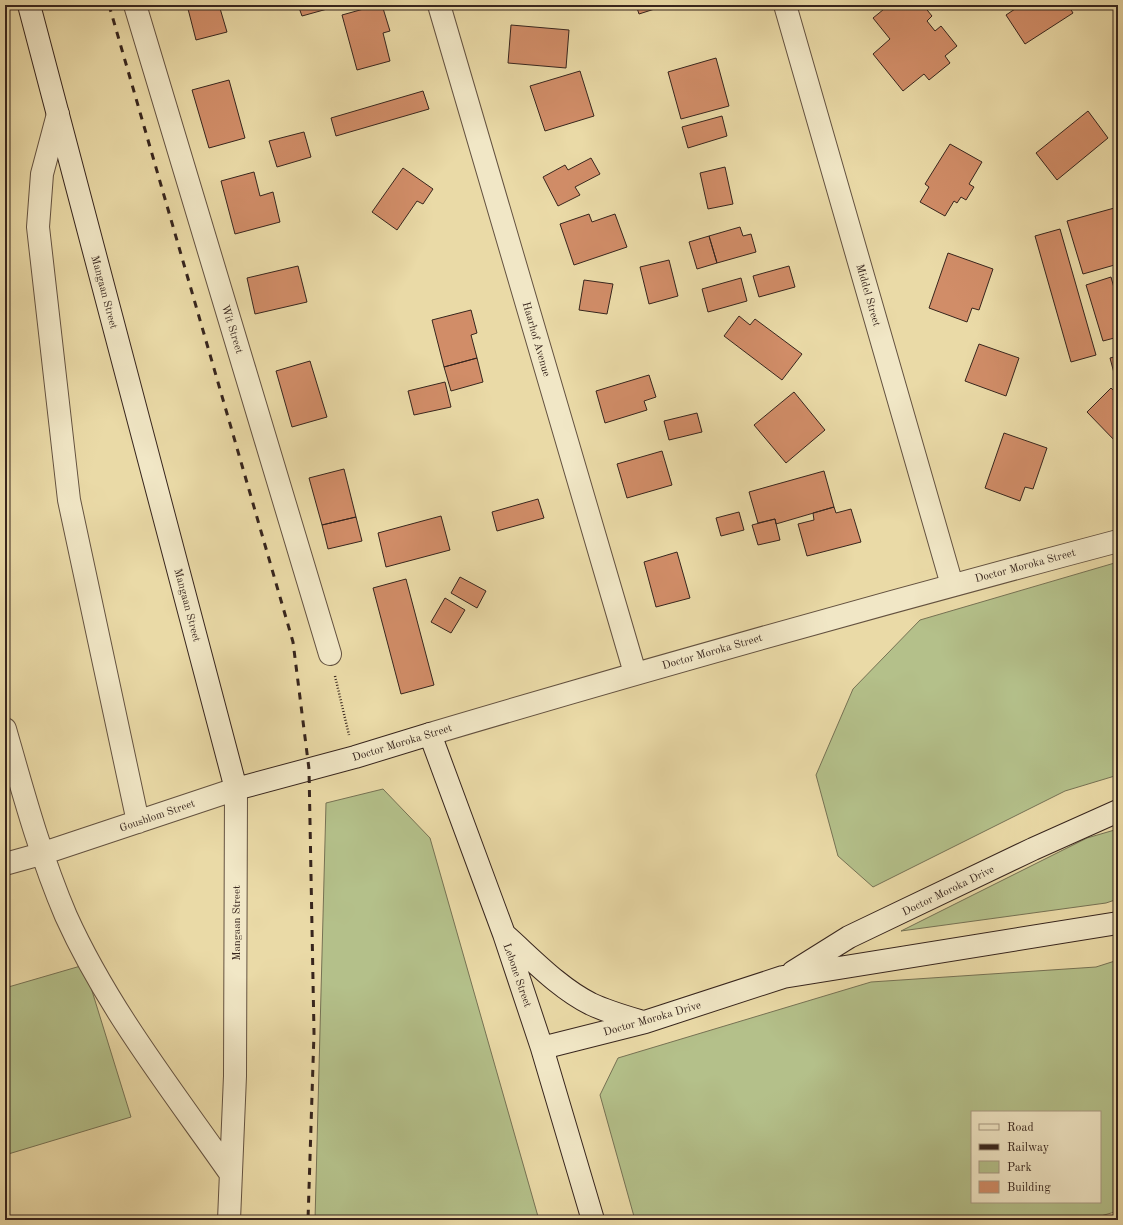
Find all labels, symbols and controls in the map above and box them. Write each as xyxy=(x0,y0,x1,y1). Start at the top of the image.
street label: Mangaan Street xyxy=(88,254,119,330)
street label: Middel Street xyxy=(853,263,882,328)
street label: Haarhof Avenue xyxy=(520,301,551,378)
street label: Wit Street xyxy=(219,304,244,355)
street label: Doctor Moroka Street xyxy=(974,548,1077,585)
street label: Mangaan Street xyxy=(171,567,202,643)
street label: Doctor Moroka Street xyxy=(661,633,764,672)
street label: Doctor Moroka Street xyxy=(351,723,454,764)
street label: Gousblom Street xyxy=(118,798,197,834)
street label: Doctor Moroka Drive xyxy=(901,864,996,918)
street label: Mangaan Street xyxy=(232,885,243,961)
street label: Lebone Street xyxy=(501,942,533,1009)
street label: Doctor Moroka Drive xyxy=(602,1000,702,1039)
legend xyxy=(971,1111,1101,1203)
text: Road xyxy=(1007,1122,1034,1134)
text: Railway xyxy=(1007,1142,1050,1154)
text: Park xyxy=(1007,1162,1032,1174)
text: Building xyxy=(1007,1182,1051,1194)

